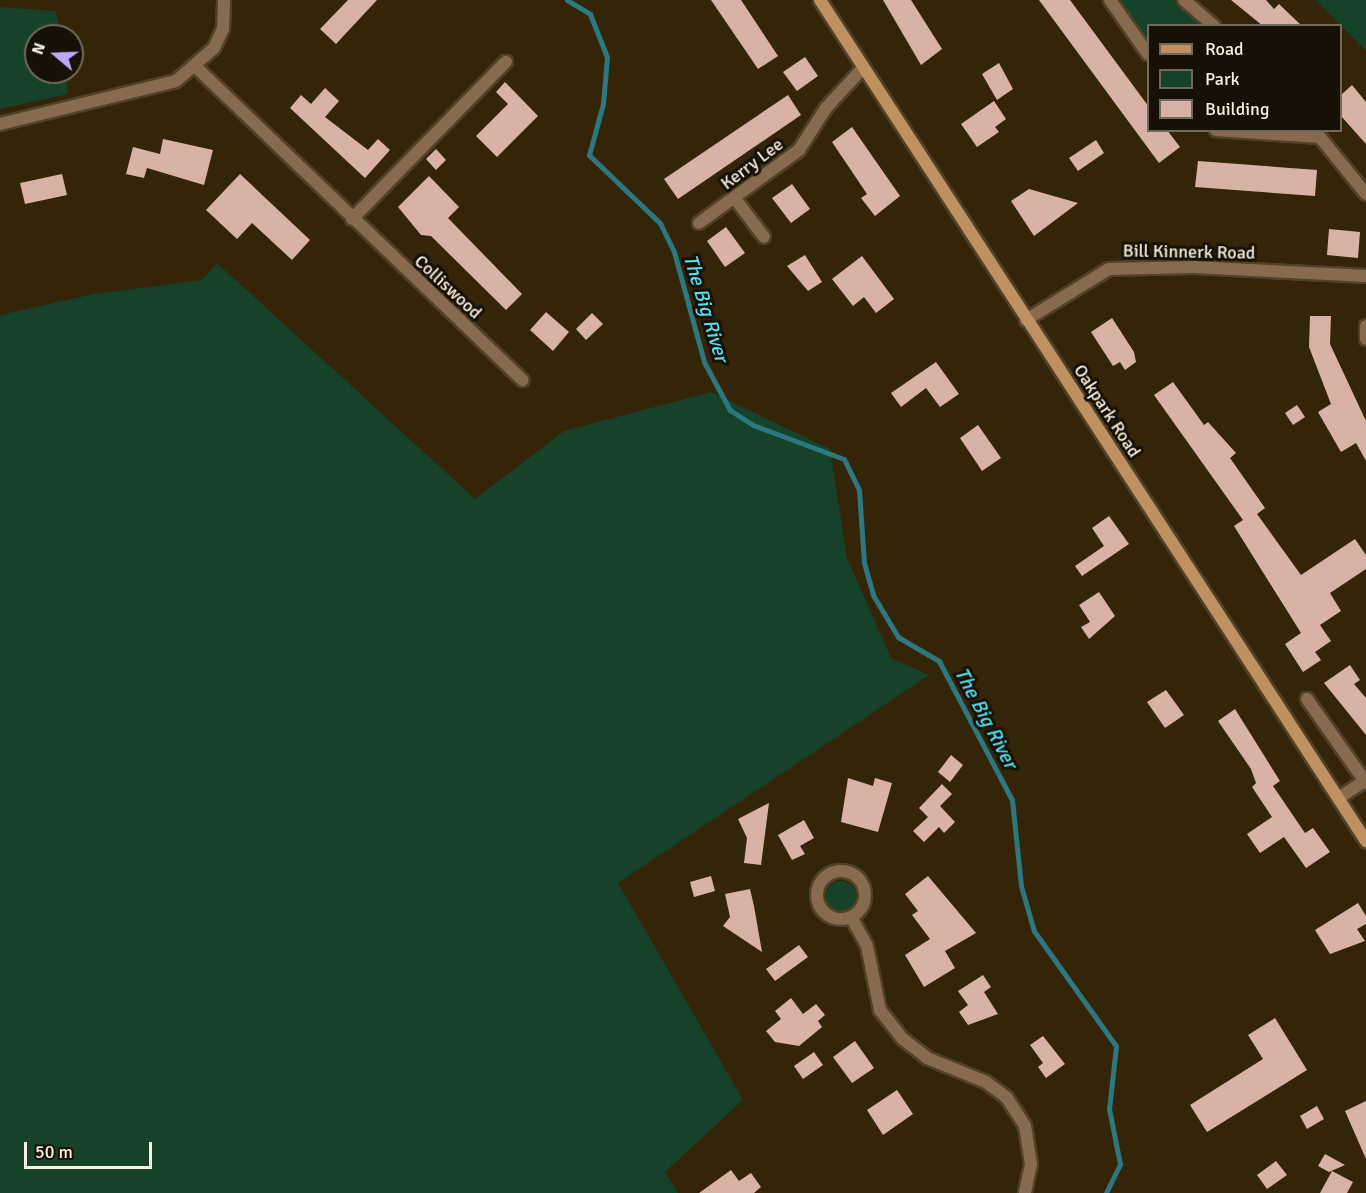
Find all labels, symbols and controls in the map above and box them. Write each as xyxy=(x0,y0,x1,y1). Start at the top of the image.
north arrow xyxy=(24,24,84,84)
legend xyxy=(1147,24,1342,132)
text: Road xyxy=(1205,38,1244,60)
text: N xyxy=(28,40,50,57)
text: Park xyxy=(1205,68,1240,90)
text: Building xyxy=(1205,98,1269,120)
street label: Kerry Lee xyxy=(717,134,787,194)
street label: Bill Kinnerk Road xyxy=(1123,240,1255,264)
street label: Colliswood xyxy=(410,250,486,324)
water label: The Big River xyxy=(678,251,734,365)
street label: Oakpark Road xyxy=(1069,360,1145,462)
water label: The Big River xyxy=(949,663,1023,773)
scale bar xyxy=(27,1130,154,1168)
text: 50 m xyxy=(35,1141,73,1163)

